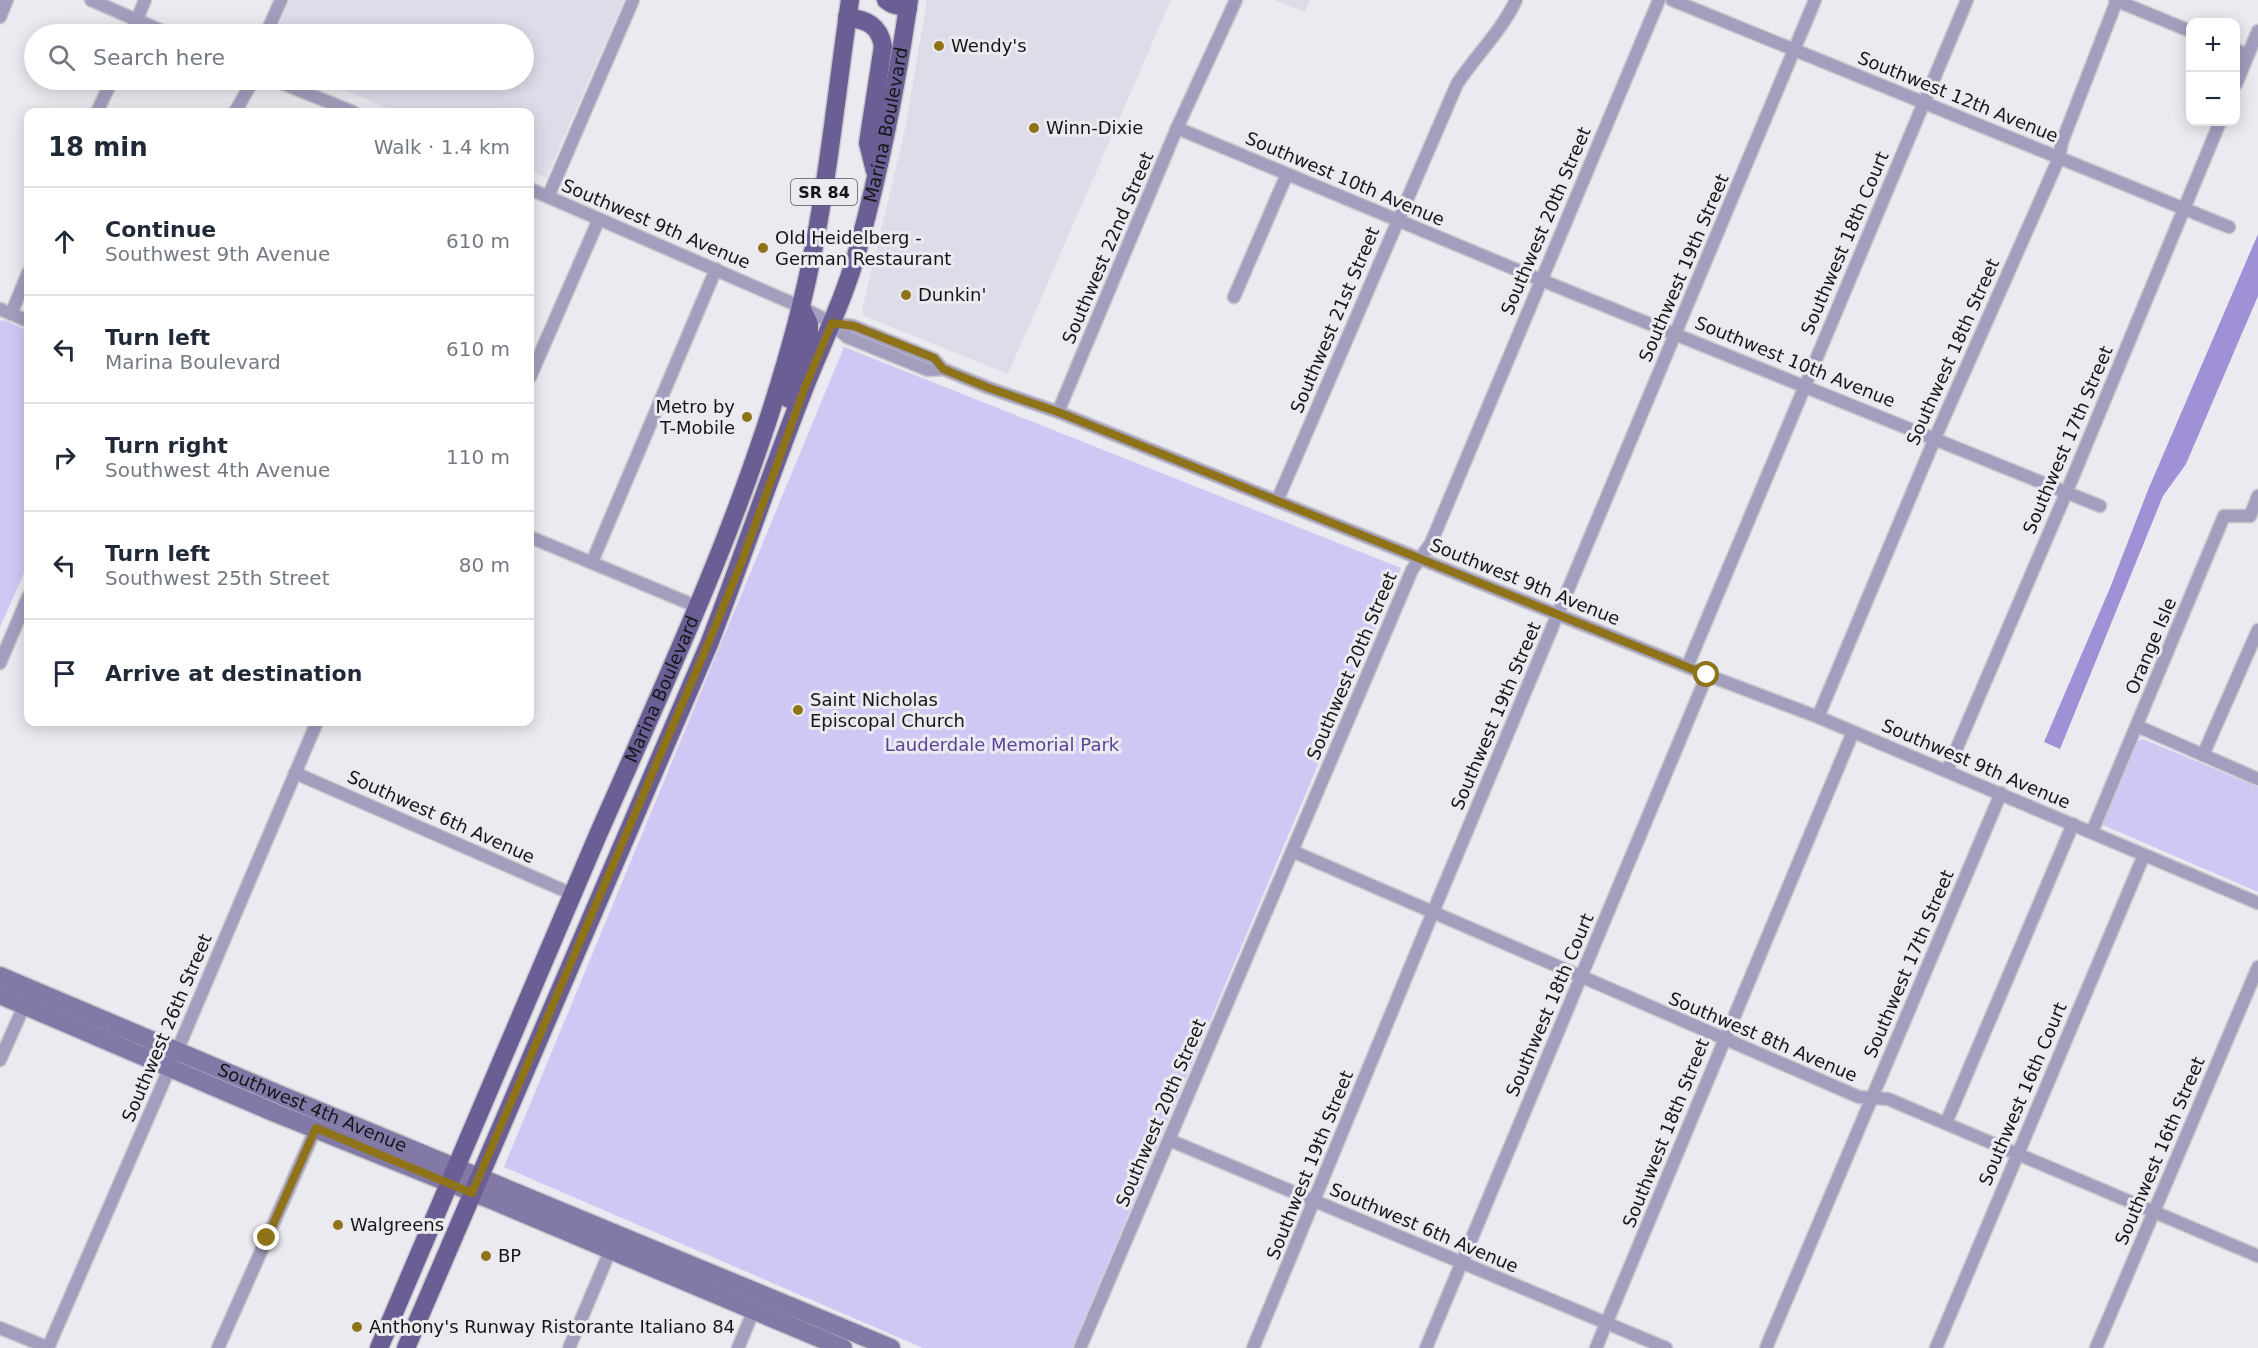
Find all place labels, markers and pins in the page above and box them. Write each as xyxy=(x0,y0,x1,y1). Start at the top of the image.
place label: Wendy's xyxy=(951,35,1027,56)
marker: Wendy's xyxy=(932,39,946,53)
place label: Winn-Dixie xyxy=(1046,117,1143,138)
marker: Winn-Dixie xyxy=(1027,121,1041,135)
place label: Old Heidelberg - German Restaurant xyxy=(775,227,951,269)
marker: Old Heidelberg - German Restaurant xyxy=(756,241,770,255)
place label: Dunkin' xyxy=(918,284,986,305)
marker: Dunkin' xyxy=(899,288,913,302)
place label: Metro by T-Mobile xyxy=(656,396,735,438)
marker: Metro by T-Mobile xyxy=(740,410,754,424)
place label: Saint Nicholas Episcopal Church xyxy=(810,689,965,731)
marker: Saint Nicholas Episcopal Church xyxy=(791,703,805,717)
place label: Walgreens xyxy=(350,1214,444,1235)
marker: Walgreens xyxy=(331,1218,345,1232)
place label: BP xyxy=(498,1245,521,1266)
marker: BP xyxy=(479,1249,493,1263)
place label: Anthony's Runway Ristorante Italiano 84 xyxy=(369,1316,735,1337)
marker: Anthony's Runway Ristorante Italiano 84 xyxy=(350,1320,364,1334)

